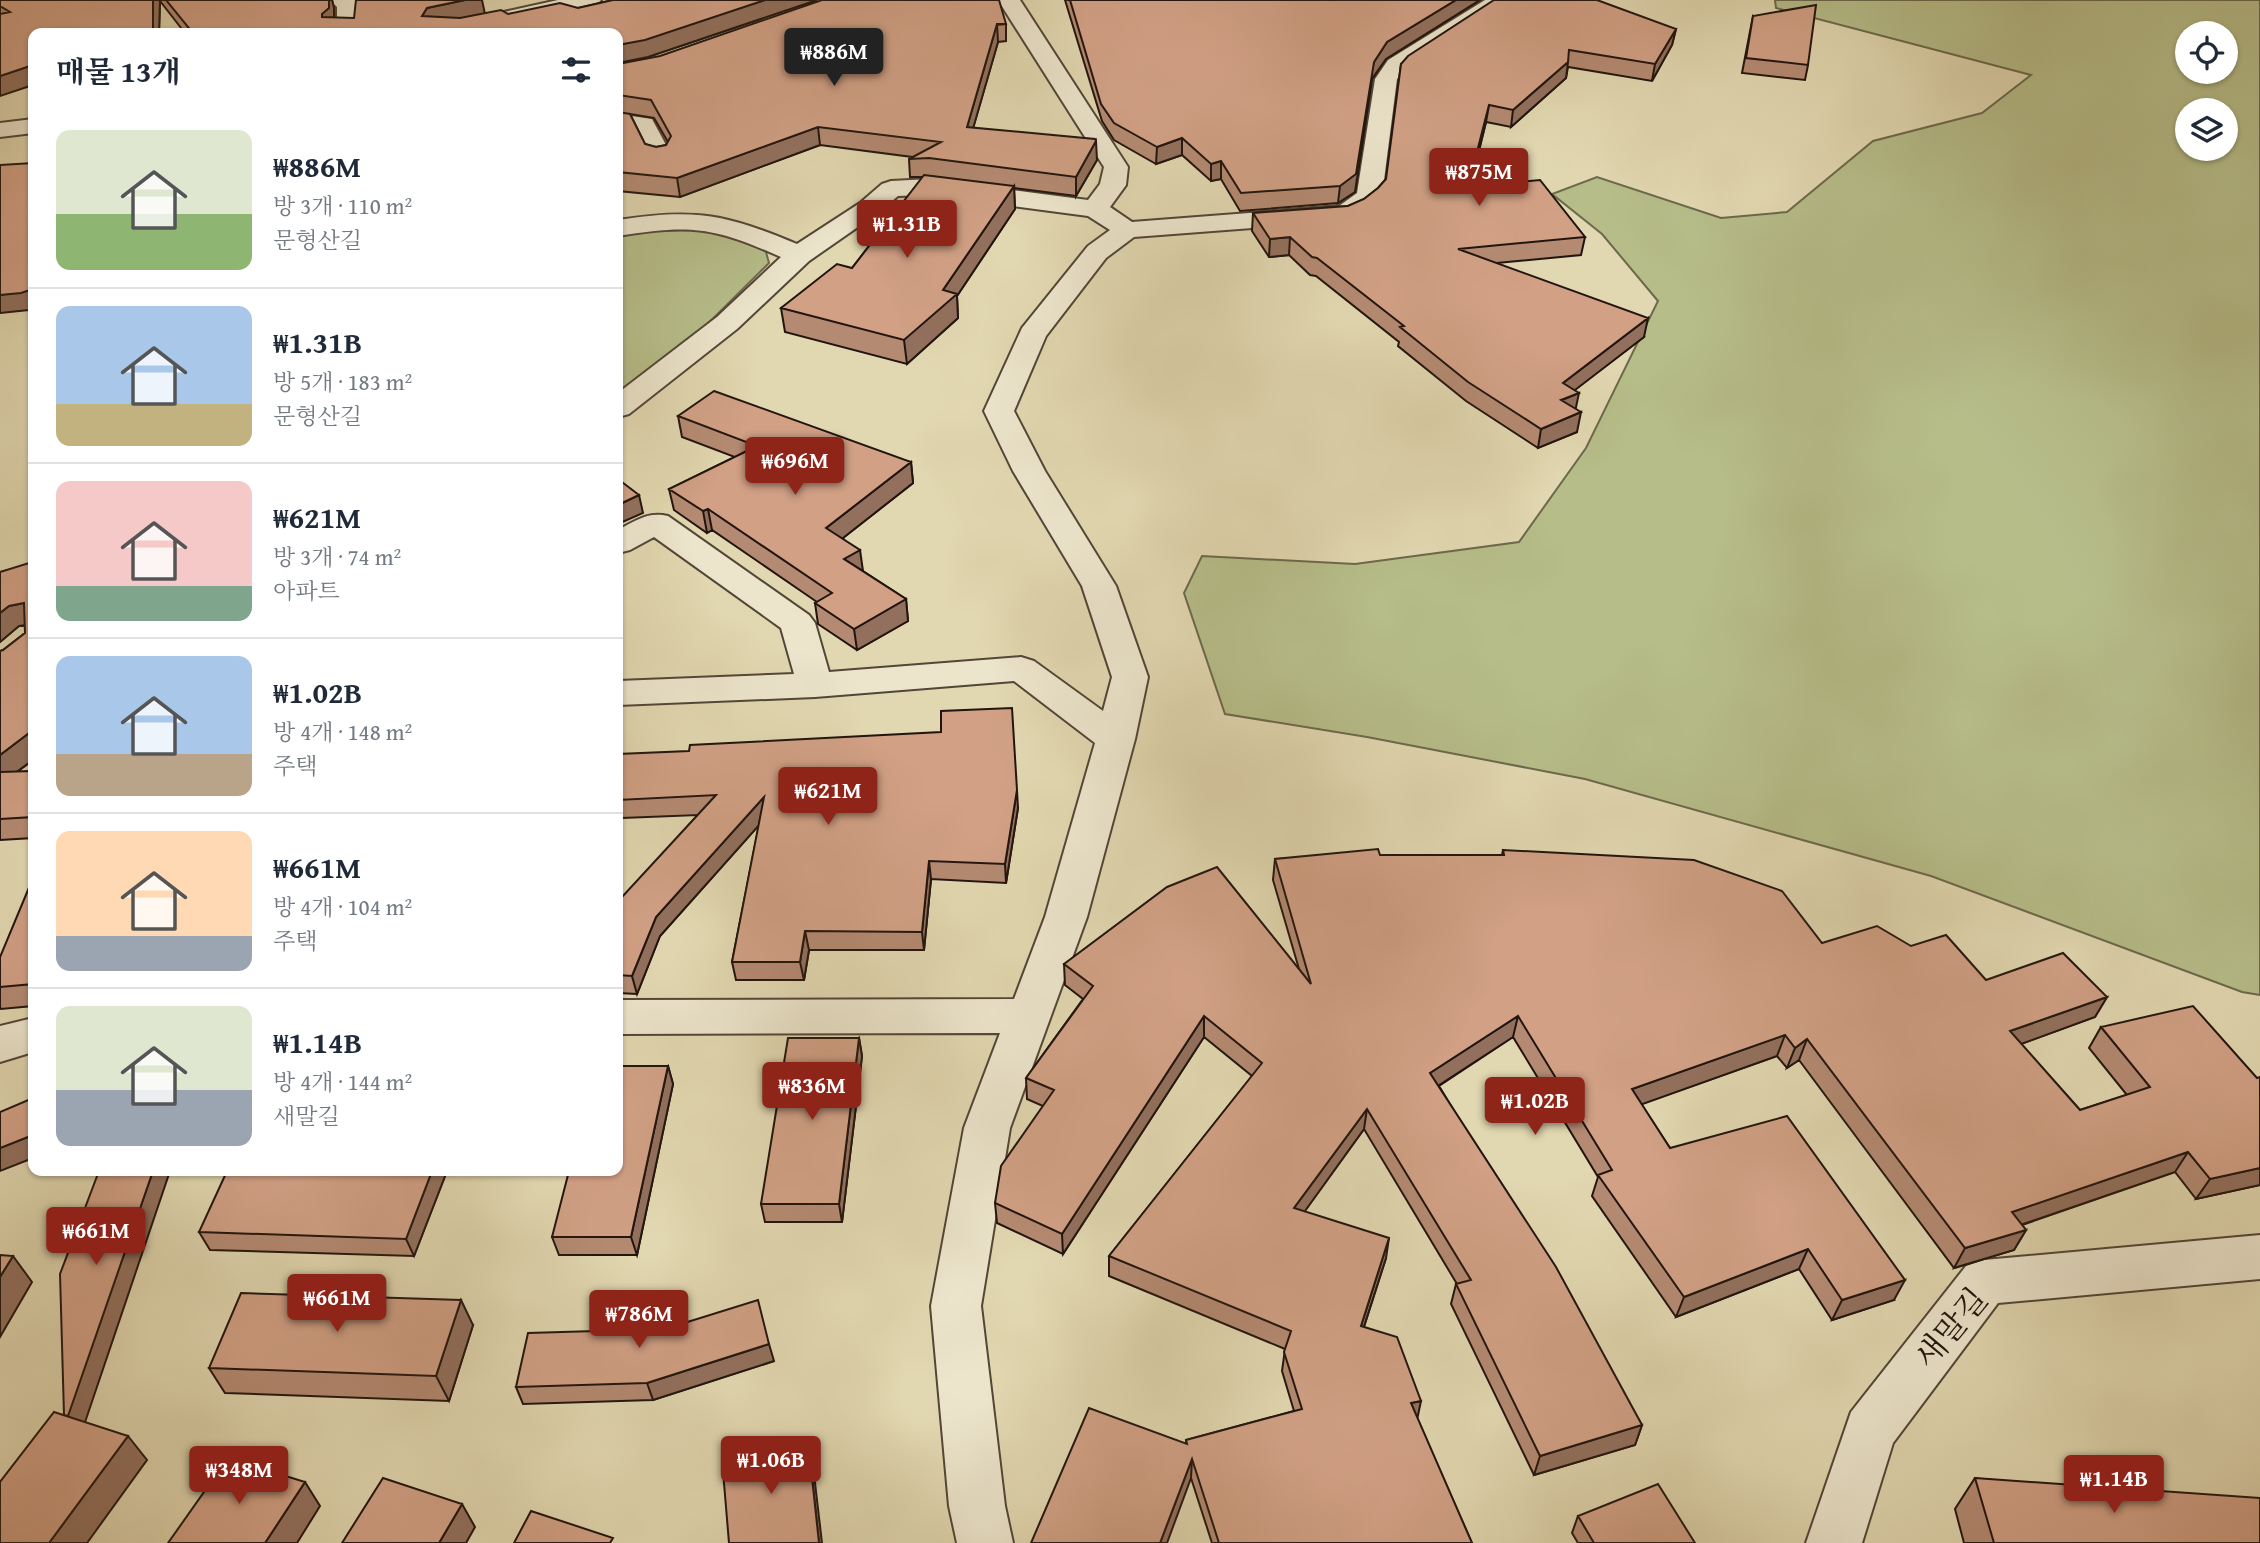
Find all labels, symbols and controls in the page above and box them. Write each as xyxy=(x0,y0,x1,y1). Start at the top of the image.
map controls xyxy=(2175,21,2238,161)
button: locate xyxy=(2175,21,2238,84)
pin: ₩886M xyxy=(785,28,883,88)
text: ₩886M xyxy=(800,34,868,67)
text: 매물 13개 xyxy=(56,49,181,93)
icon: filters xyxy=(557,51,595,89)
button: layers xyxy=(2175,98,2238,161)
text: ₩886M xyxy=(273,144,361,188)
pin: ₩875M xyxy=(1430,148,1528,208)
text: ₩875M xyxy=(1445,154,1513,187)
icon: home xyxy=(112,158,196,242)
text: 방 3개 · 110 m² xyxy=(273,189,412,222)
pin: ₩1.31B xyxy=(850,201,964,260)
text: ₩1.31B xyxy=(873,206,941,239)
text: 문형산길 xyxy=(273,223,362,256)
text: ₩1.31B xyxy=(273,320,362,364)
icon: home xyxy=(112,334,196,418)
text: 방 5개 · 183 m² xyxy=(273,365,412,398)
text: 문형산길 xyxy=(273,399,362,432)
pin: ₩696M xyxy=(746,438,844,497)
text: ₩696M xyxy=(761,443,829,476)
text: ₩621M xyxy=(273,495,361,539)
icon: home xyxy=(112,509,196,593)
text: 방 3개 · 74 m² xyxy=(273,540,401,573)
text: 아파트 xyxy=(273,574,340,607)
text: ₩1.02B xyxy=(273,670,362,714)
icon: home xyxy=(112,684,196,768)
text: 방 4개 · 148 m² xyxy=(273,715,412,748)
text: 주택 xyxy=(273,749,317,782)
pin: ₩621M xyxy=(779,768,877,827)
text: ₩621M xyxy=(794,773,862,806)
text: ₩661M xyxy=(273,845,361,889)
icon: home xyxy=(112,859,196,943)
text: 방 4개 · 104 m² xyxy=(273,890,412,923)
text: 주택 xyxy=(273,924,317,957)
text: ₩1.14B xyxy=(273,1020,362,1064)
icon: home xyxy=(112,1034,196,1118)
pin: ₩836M xyxy=(763,1062,861,1122)
text: 방 4개 · 144 m² xyxy=(273,1065,412,1098)
text: ₩836M xyxy=(778,1068,846,1101)
pin: ₩1.02B xyxy=(1478,1078,1592,1137)
text: ₩1.02B xyxy=(1501,1083,1569,1116)
text: 새말길 xyxy=(273,1099,340,1132)
pin: ₩661M xyxy=(47,1208,145,1267)
text: ₩661M xyxy=(62,1213,130,1246)
pin: ₩661M xyxy=(288,1274,386,1334)
street label: 새말길 xyxy=(1903,1277,1998,1378)
text: ₩661M xyxy=(303,1280,371,1313)
pin: ₩786M xyxy=(590,1290,688,1350)
text: ₩786M xyxy=(605,1296,673,1329)
pin: ₩1.06B xyxy=(714,1436,828,1496)
text: ₩1.06B xyxy=(737,1442,805,1475)
pin: ₩348M xyxy=(190,1446,288,1506)
text: ₩348M xyxy=(205,1452,273,1485)
pin: ₩1.14B xyxy=(2057,1456,2171,1515)
text: ₩1.14B xyxy=(2080,1461,2148,1494)

